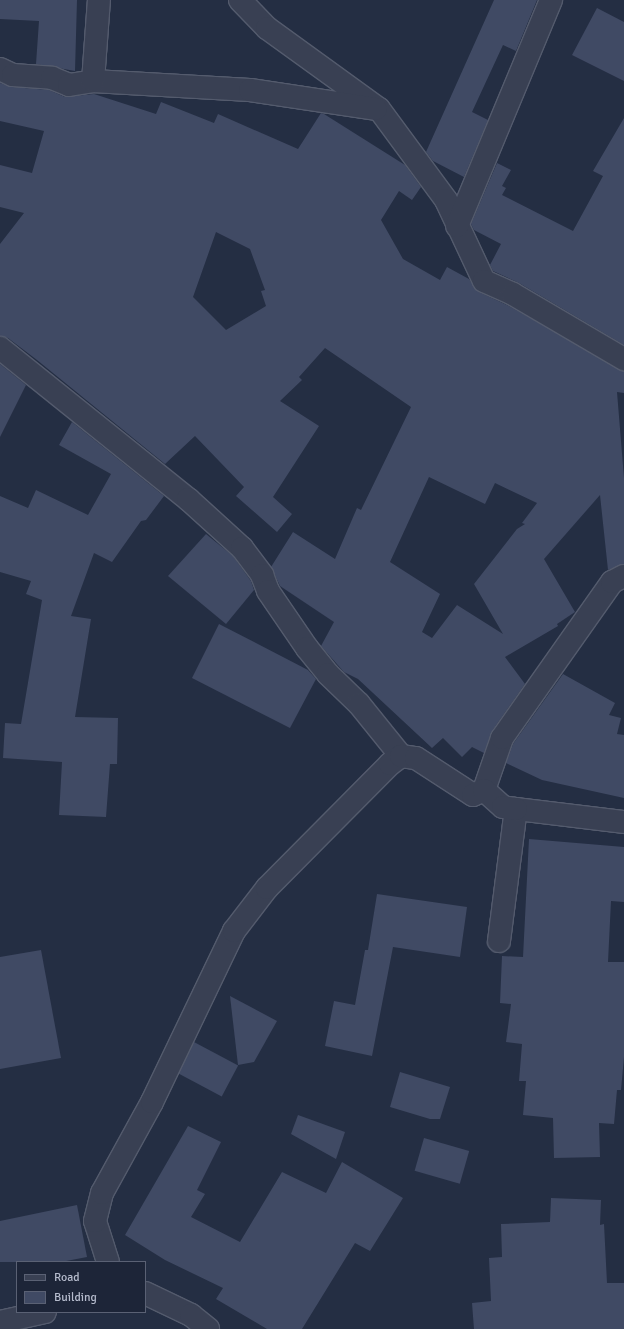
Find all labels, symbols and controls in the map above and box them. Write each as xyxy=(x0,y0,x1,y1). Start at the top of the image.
legend xyxy=(16,1261,146,1313)
text: Road xyxy=(54,1270,80,1285)
text: Building xyxy=(54,1290,97,1305)

